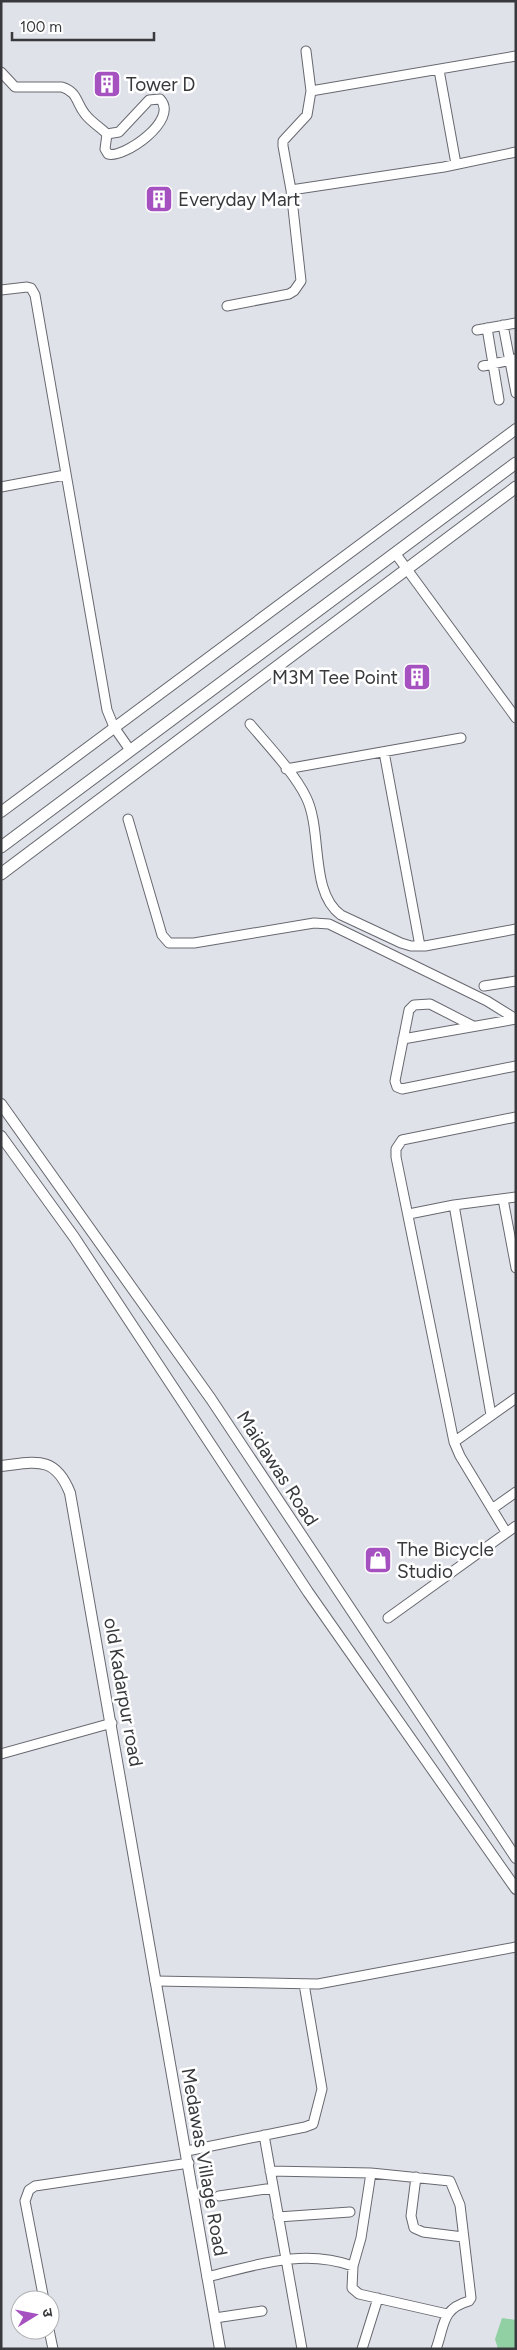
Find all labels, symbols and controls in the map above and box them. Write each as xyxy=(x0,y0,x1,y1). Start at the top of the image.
scale bar xyxy=(12,10,155,42)
text: 100 m xyxy=(20,18,62,36)
building icon: Tower D xyxy=(92,69,122,99)
place label: Tower D xyxy=(126,73,195,96)
building icon: Everyday Mart xyxy=(144,184,174,214)
place label: Everyday Mart xyxy=(178,188,300,211)
building icon: M3M Tee Point xyxy=(402,662,432,692)
place label: M3M Tee Point xyxy=(272,666,398,689)
street label: Maidawas Road xyxy=(232,1406,323,1530)
place label: The Bicycle Studio xyxy=(397,1538,494,1583)
shop icon: The Bicycle Studio xyxy=(363,1545,393,1575)
street label: old Kadarpur road xyxy=(99,1616,148,1768)
street label: Medawas Village Road xyxy=(177,2066,232,2258)
north arrow xyxy=(10,2290,60,2340)
text: उ xyxy=(38,2307,57,2319)

